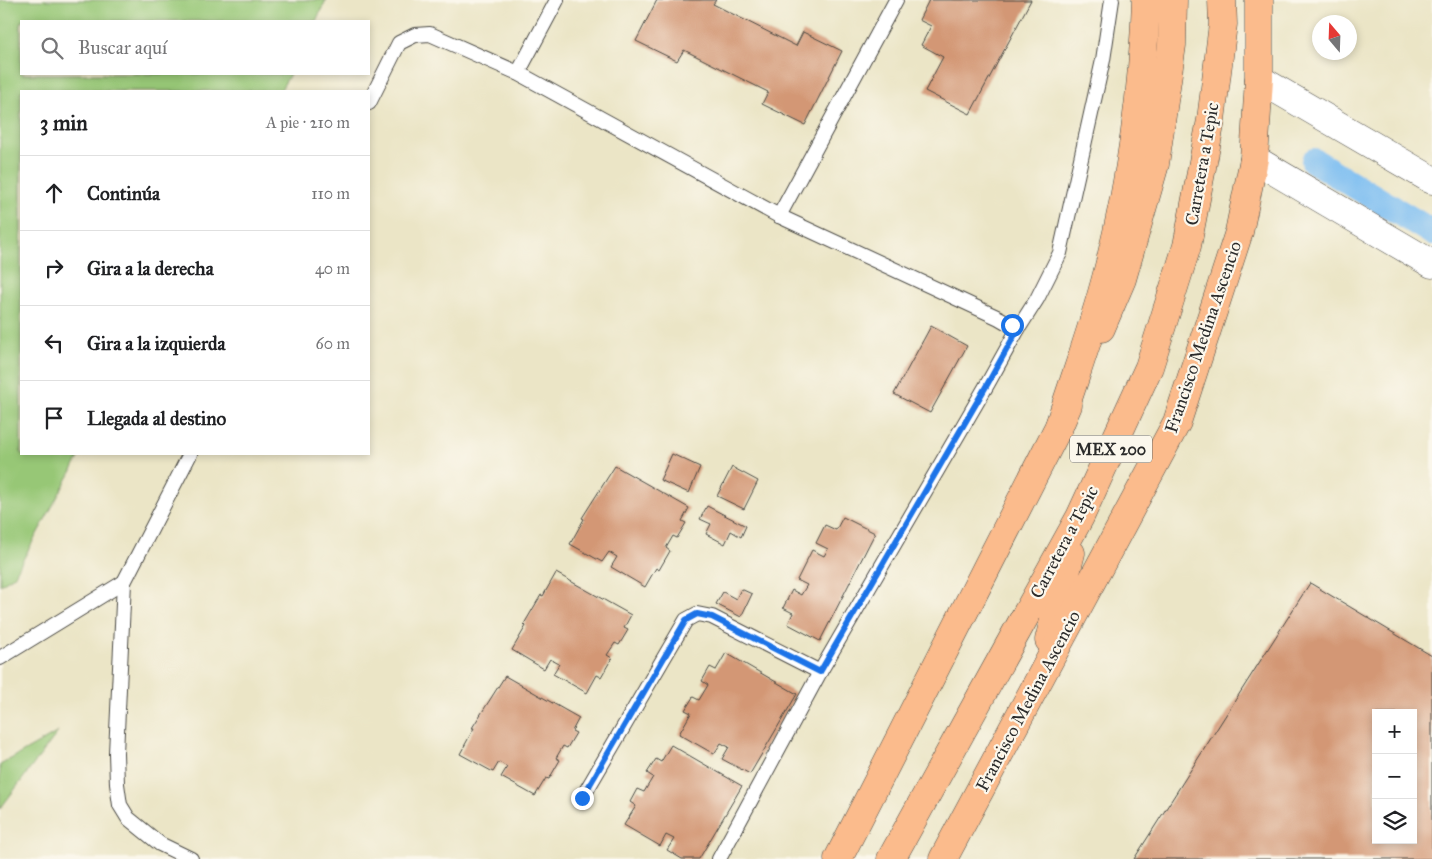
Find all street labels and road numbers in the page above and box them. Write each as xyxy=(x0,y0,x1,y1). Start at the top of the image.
street label: Carretera a Tepic xyxy=(1180,101,1224,227)
street label: Francisco Medina Ascencio xyxy=(1160,238,1246,436)
road number: MEX 200 xyxy=(1070,436,1152,462)
street label: Carretera a Tepic xyxy=(1025,482,1103,602)
street label: Francisco Medina Ascencio xyxy=(971,607,1085,795)

